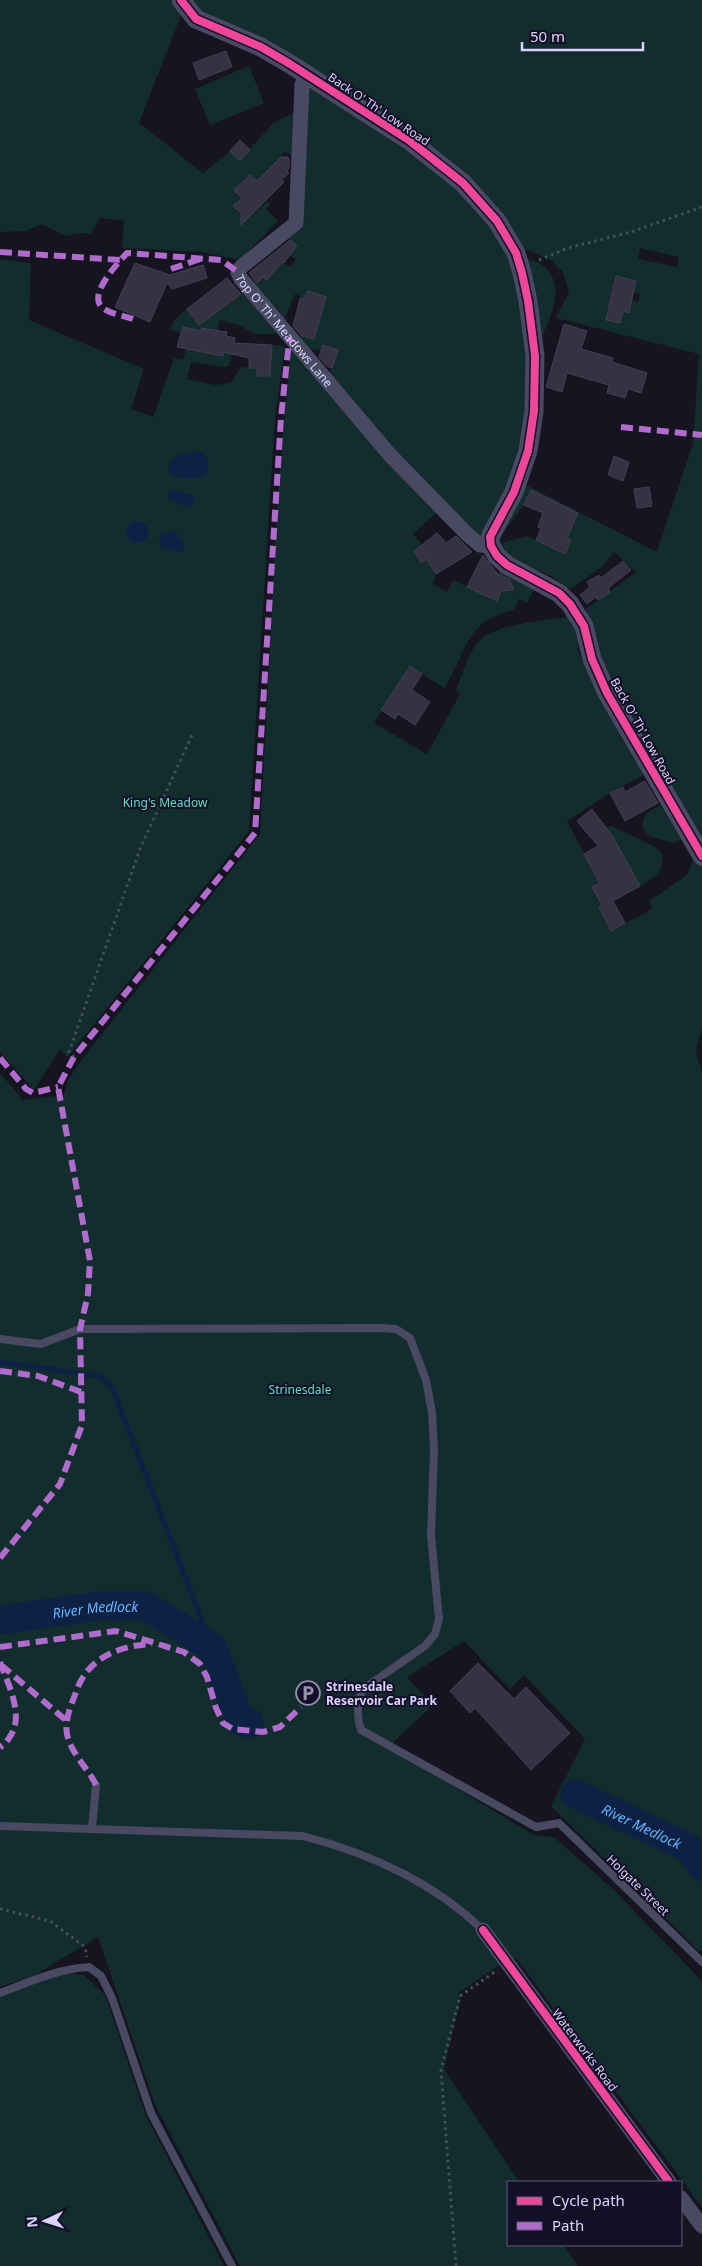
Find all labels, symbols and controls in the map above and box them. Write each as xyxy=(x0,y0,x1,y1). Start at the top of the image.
scale bar xyxy=(522,20,643,52)
text: 50 m xyxy=(530,26,565,46)
street label: Back O' Th' Low Road xyxy=(325,69,433,149)
street label: Top O' Th' Meadows Lane xyxy=(232,272,337,391)
street label: Back O' Th' Low Road xyxy=(607,675,679,787)
park label: King's Meadow xyxy=(123,794,208,811)
park label: Strinesdale xyxy=(269,1381,332,1398)
water label: River Medlock xyxy=(51,1597,139,1622)
place label: Strinesdale Reservoir Car Park xyxy=(326,1678,437,1709)
parking icon: Strinesdale Reservoir Car Park xyxy=(295,1680,321,1706)
water label: River Medlock xyxy=(599,1799,686,1853)
street label: Holgate Street xyxy=(603,1851,674,1920)
street label: Waterworks Road xyxy=(548,2005,622,2095)
legend xyxy=(507,2181,682,2246)
text: Cycle path xyxy=(552,2190,625,2210)
north arrow xyxy=(20,2196,70,2246)
text: Path xyxy=(552,2215,584,2235)
text: N xyxy=(22,2216,41,2228)

